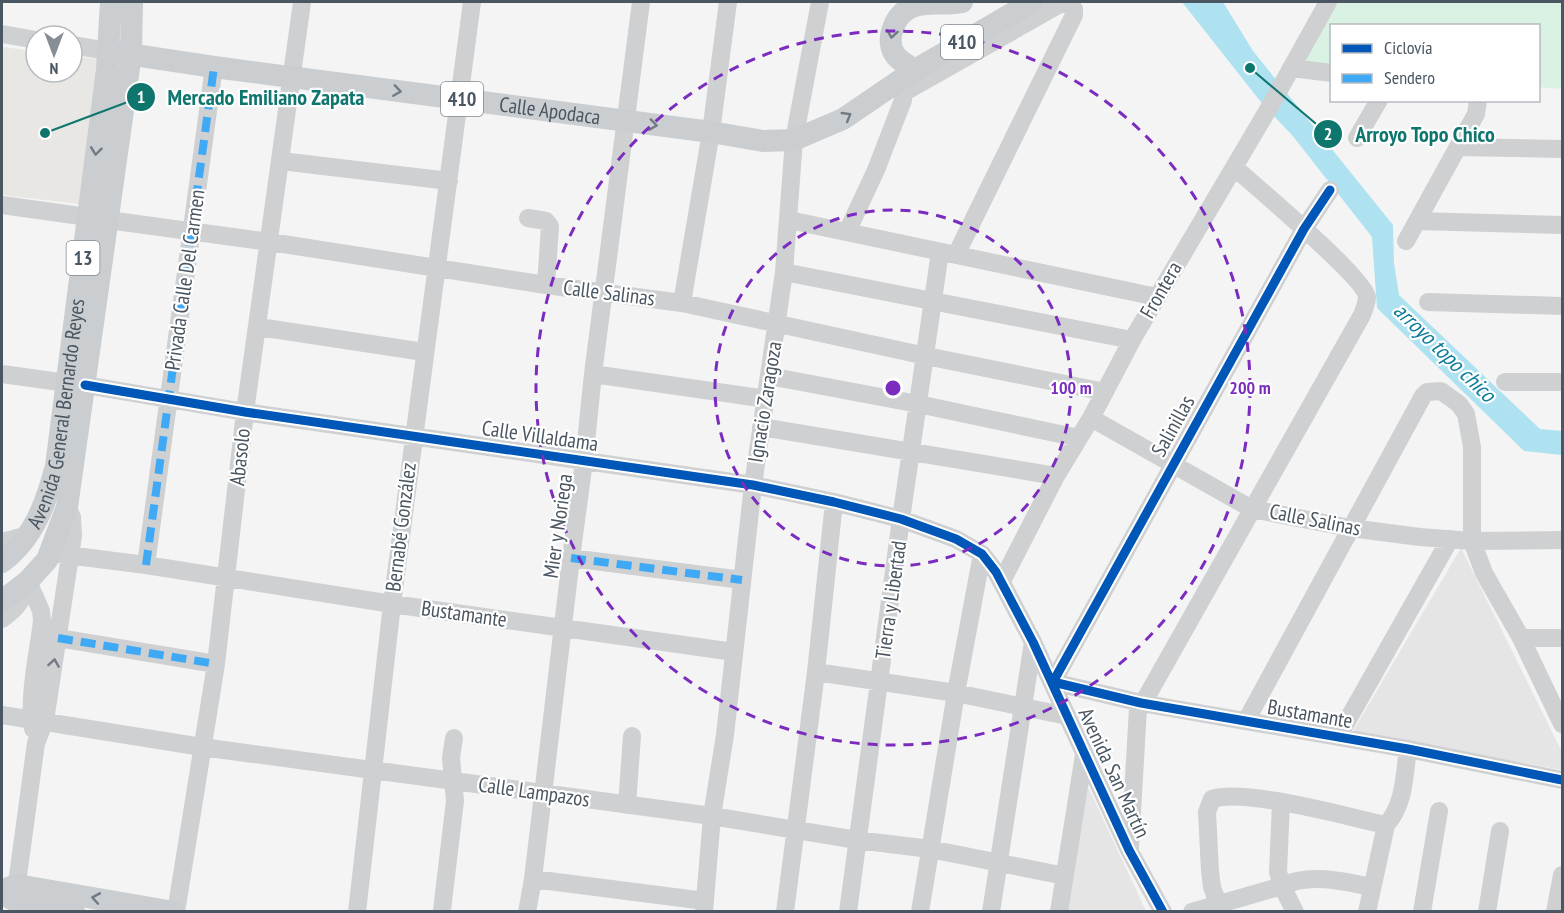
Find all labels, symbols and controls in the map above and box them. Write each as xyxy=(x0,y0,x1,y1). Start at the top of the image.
north arrow xyxy=(24,24,84,84)
legend xyxy=(1330,24,1540,102)
road number: 410 xyxy=(941,25,983,59)
one-way arrow xyxy=(887,29,899,39)
text: Ciclovía xyxy=(1384,36,1432,59)
text: N xyxy=(50,59,58,79)
text: Sendero xyxy=(1384,66,1435,89)
callout: Mercado Emiliano Zapata xyxy=(126,77,377,117)
road number: 410 xyxy=(441,82,483,116)
text: Mercado Emiliano Zapata xyxy=(168,83,364,111)
one-way arrow xyxy=(392,84,402,96)
text: 1 xyxy=(137,85,145,108)
street label: Calle Apodaca xyxy=(498,90,602,130)
one-way arrow xyxy=(841,111,851,123)
callout: Arroyo Topo Chico xyxy=(1313,114,1508,154)
one-way arrow xyxy=(648,118,657,130)
text: Arroyo Topo Chico xyxy=(1354,120,1495,148)
text: 2 xyxy=(1324,122,1332,145)
one-way arrow xyxy=(91,146,103,155)
street label: Privada Calle Del Carmen xyxy=(158,188,211,372)
road number: 13 xyxy=(66,241,100,275)
street label: Frontera xyxy=(1134,257,1188,323)
street label: Calle Salinas xyxy=(562,273,656,312)
water label: arroyo topo chico xyxy=(1388,296,1503,409)
street label: Avenida General Bernardo Reyes xyxy=(21,297,90,533)
street label: Ignacio Zaragoza xyxy=(742,340,787,464)
text: 100 m xyxy=(1050,376,1092,399)
text: 200 m xyxy=(1229,376,1271,399)
centre of rings xyxy=(883,378,903,398)
street label: Salinillas xyxy=(1145,390,1200,461)
street label: Calle Villaldama xyxy=(480,414,600,457)
street label: Abasolo xyxy=(223,427,256,487)
street label: Bernabé González xyxy=(379,461,422,593)
street label: Mier y Noriega xyxy=(537,472,578,580)
street label: Calle Salinas xyxy=(1267,497,1363,542)
street label: Tierra y Libertad xyxy=(869,539,912,661)
street label: Bustamante xyxy=(420,594,508,633)
one-way arrow xyxy=(47,659,59,668)
street label: Bustamante xyxy=(1265,693,1355,734)
street label: Avenida San Martín xyxy=(1073,703,1156,842)
street label: Calle Lampazos xyxy=(477,770,591,813)
one-way arrow xyxy=(91,892,101,905)

